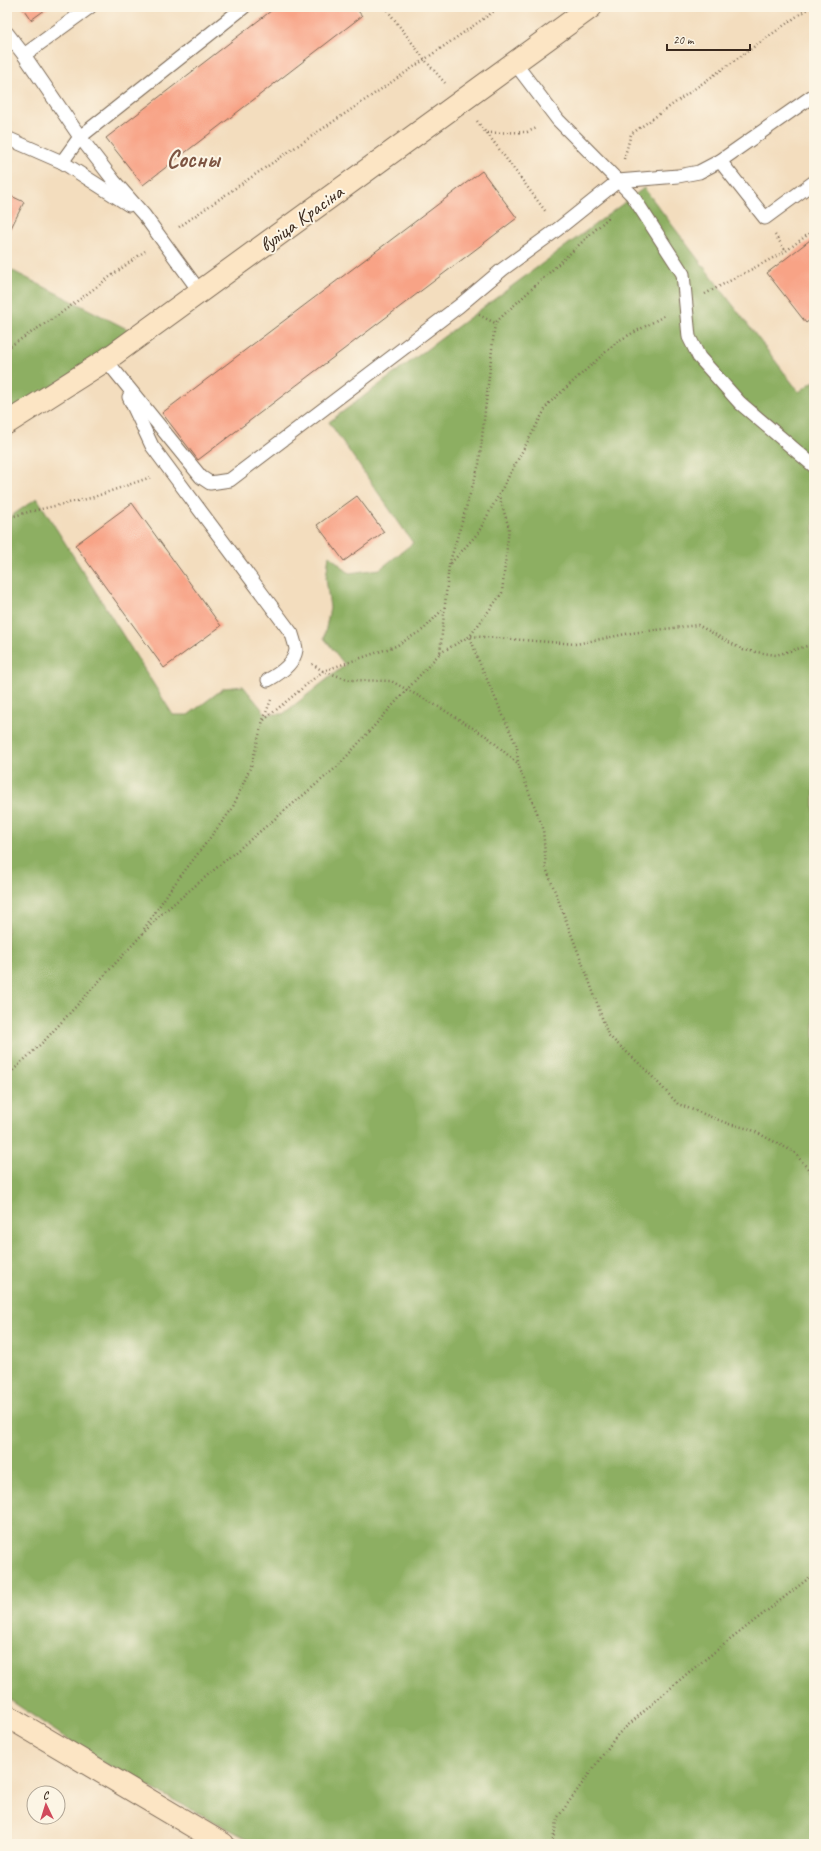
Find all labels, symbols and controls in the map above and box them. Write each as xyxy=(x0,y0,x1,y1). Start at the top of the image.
scale bar xyxy=(667,26,750,52)
text: 20 m xyxy=(673,32,695,48)
district label: Сосны xyxy=(167,144,221,174)
street label: вуліца Красіна xyxy=(254,179,349,257)
north arrow xyxy=(26,1785,66,1825)
text: С xyxy=(42,1788,50,1802)

